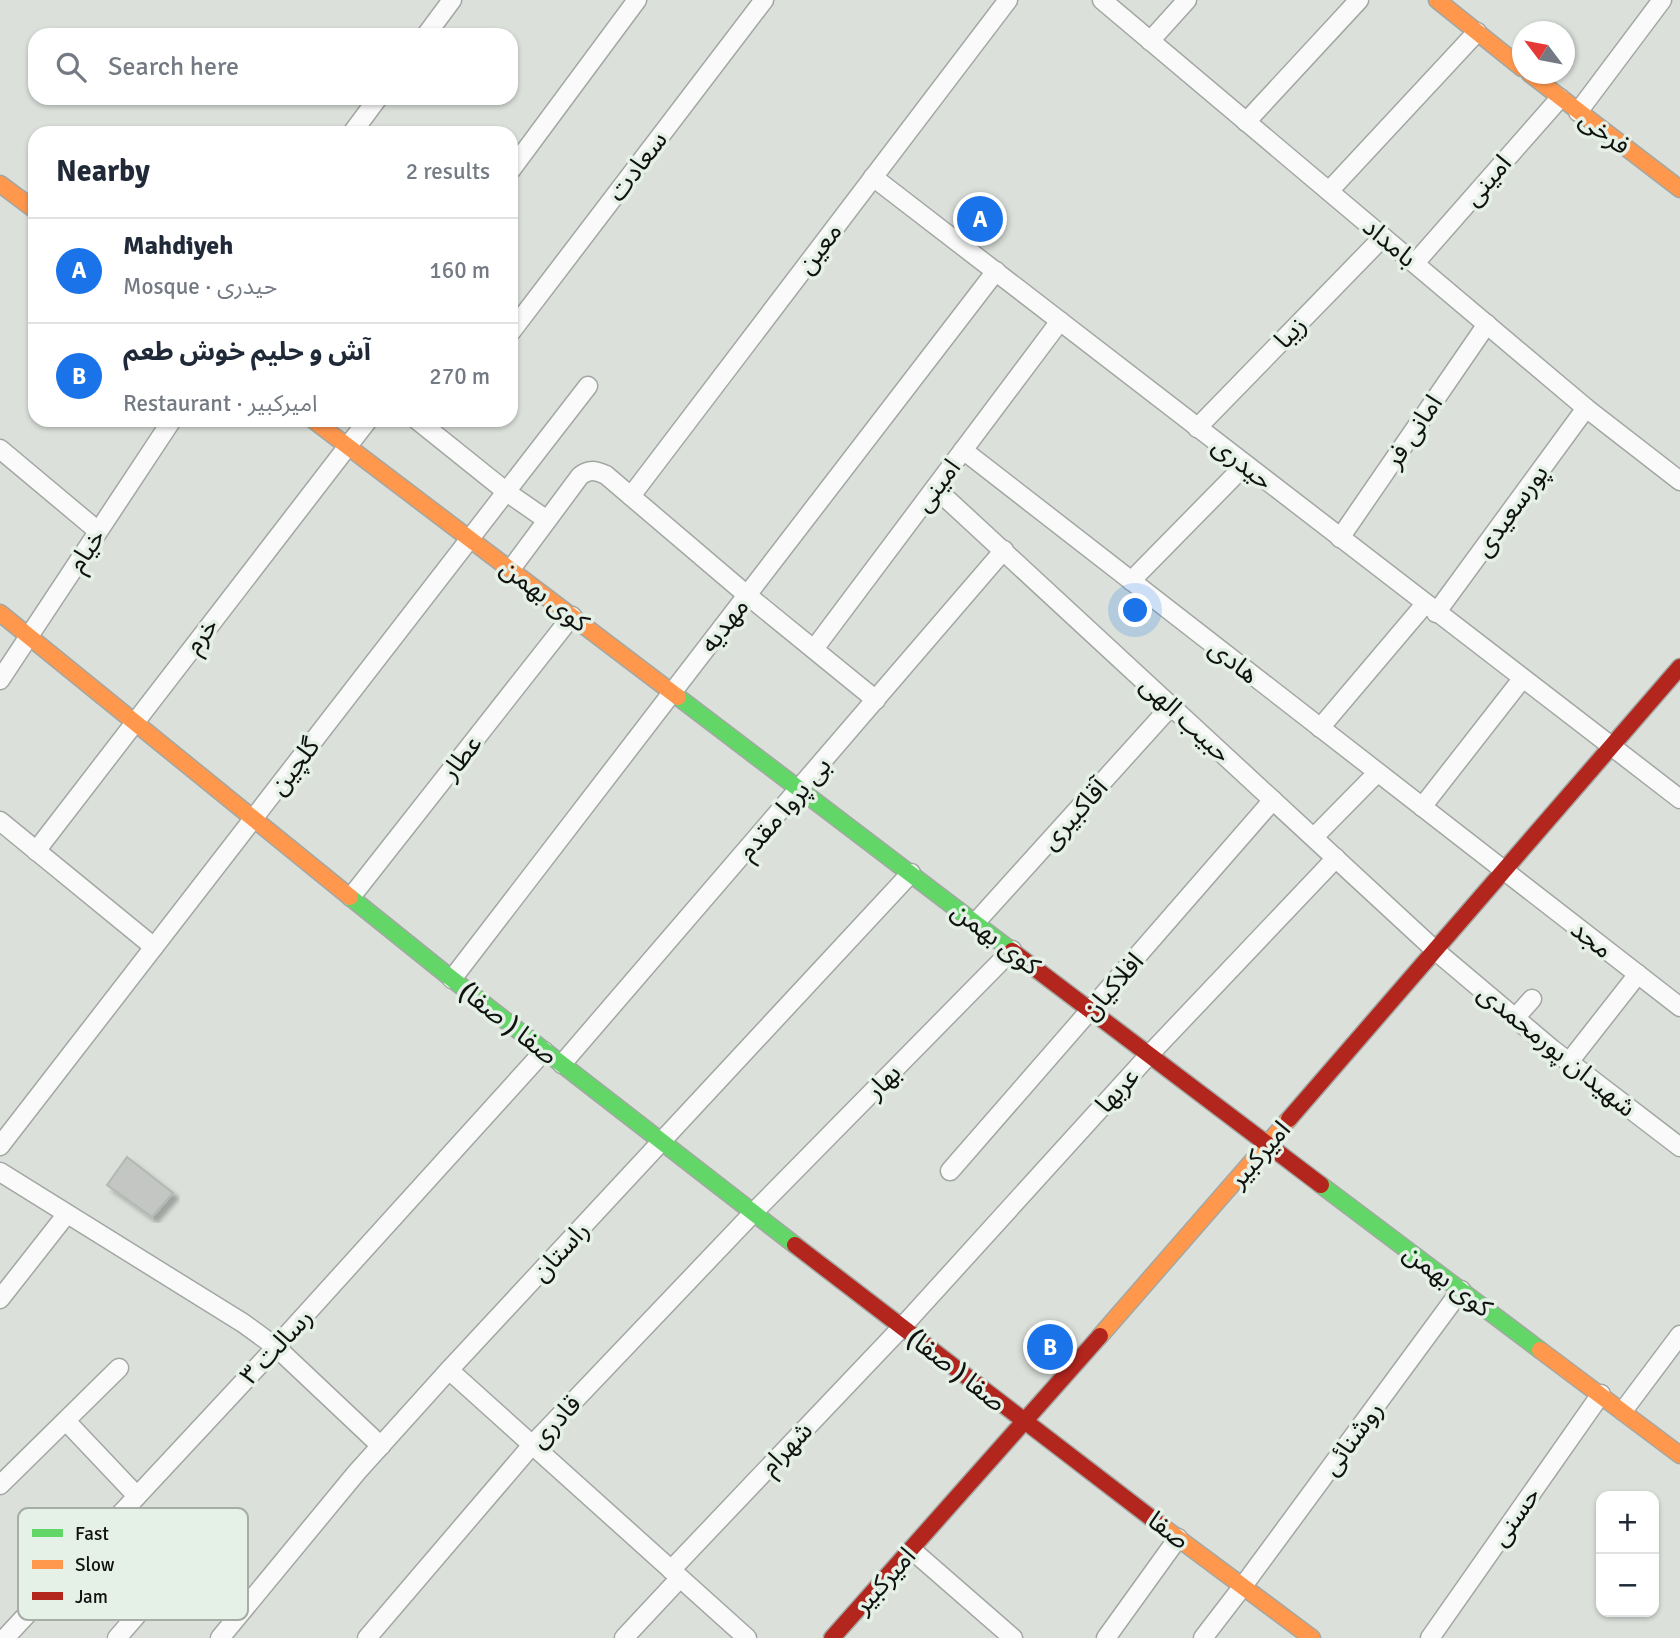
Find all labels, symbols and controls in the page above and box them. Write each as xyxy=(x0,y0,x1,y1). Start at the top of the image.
north arrow xyxy=(1512,21,1575,84)
search box xyxy=(28,28,518,105)
icon: search xyxy=(52,48,90,86)
text: Search here xyxy=(108,51,239,83)
street label: فرخی xyxy=(1573,103,1636,162)
street label: سعادت xyxy=(601,125,675,208)
street label: امینی xyxy=(1457,148,1519,213)
text: Nearby xyxy=(56,153,150,190)
text: 2 results xyxy=(406,157,490,186)
pin: A xyxy=(957,193,1003,245)
street label: بامداد xyxy=(1356,211,1423,275)
street label: معین xyxy=(790,217,849,281)
text: Mahdiyeh xyxy=(123,230,233,262)
text: A xyxy=(72,256,86,285)
text: 160 m xyxy=(429,256,490,285)
text: Mosque · حیدری xyxy=(123,272,277,301)
street label: زیبا xyxy=(1268,310,1314,356)
text: آش و حلیم خوش طعم xyxy=(123,336,371,368)
text: B xyxy=(72,362,86,391)
text: 270 m xyxy=(429,362,490,391)
text: Restaurant · امیرکبیر xyxy=(123,389,317,418)
street label: امانی فر xyxy=(1377,389,1450,475)
street label: حیدری xyxy=(1206,430,1279,497)
street label: امینی xyxy=(908,453,968,518)
street label: پورسعیدی xyxy=(1468,458,1556,563)
street label: خیام xyxy=(61,523,115,580)
street label: کوی بهمن xyxy=(494,552,595,640)
street label: مهدیه xyxy=(693,592,756,660)
your location xyxy=(1118,593,1152,627)
street label: خرم xyxy=(178,611,228,662)
street label: هادی xyxy=(1202,632,1265,691)
street label: حبیب الهی xyxy=(1133,669,1238,770)
street label: عطار xyxy=(434,729,489,787)
street label: گلچین xyxy=(263,731,327,802)
street label: بی پروا مقدم xyxy=(731,750,841,869)
street label: آقاکبیری xyxy=(1035,771,1116,857)
street label: کوی بهمن xyxy=(945,895,1046,983)
street label: مجد xyxy=(1564,914,1619,966)
street label: افلاکیان xyxy=(1075,946,1151,1027)
street label: صفا ( صفا) xyxy=(453,975,564,1072)
street label: شهیدان پورمحمدی xyxy=(1471,977,1642,1124)
street label: بهار xyxy=(858,1057,908,1107)
street label: عربها xyxy=(1089,1061,1146,1120)
street label: امیرکبیر xyxy=(1221,1115,1298,1196)
street label: راستان xyxy=(525,1215,596,1288)
street label: کوی بهمن xyxy=(1397,1237,1498,1325)
street label: رسالت ۳ xyxy=(233,1302,320,1391)
pin: B xyxy=(1027,1321,1073,1373)
street label: صفا ( صفا) xyxy=(901,1322,1012,1419)
street label: قادری xyxy=(523,1388,588,1455)
street label: روشنائی xyxy=(1315,1395,1390,1482)
street label: شهرام xyxy=(754,1415,822,1484)
street label: حسنی xyxy=(1484,1481,1548,1553)
map controls xyxy=(1596,1491,1659,1617)
button: + xyxy=(1596,1491,1659,1554)
street label: صفا xyxy=(1141,1505,1196,1557)
legend xyxy=(18,1508,248,1620)
text: Fast xyxy=(75,1522,109,1546)
street label: امیرکبیر xyxy=(846,1541,923,1621)
text: Slow xyxy=(75,1553,115,1577)
button: − xyxy=(1596,1554,1659,1617)
text: Jam xyxy=(75,1585,108,1609)

